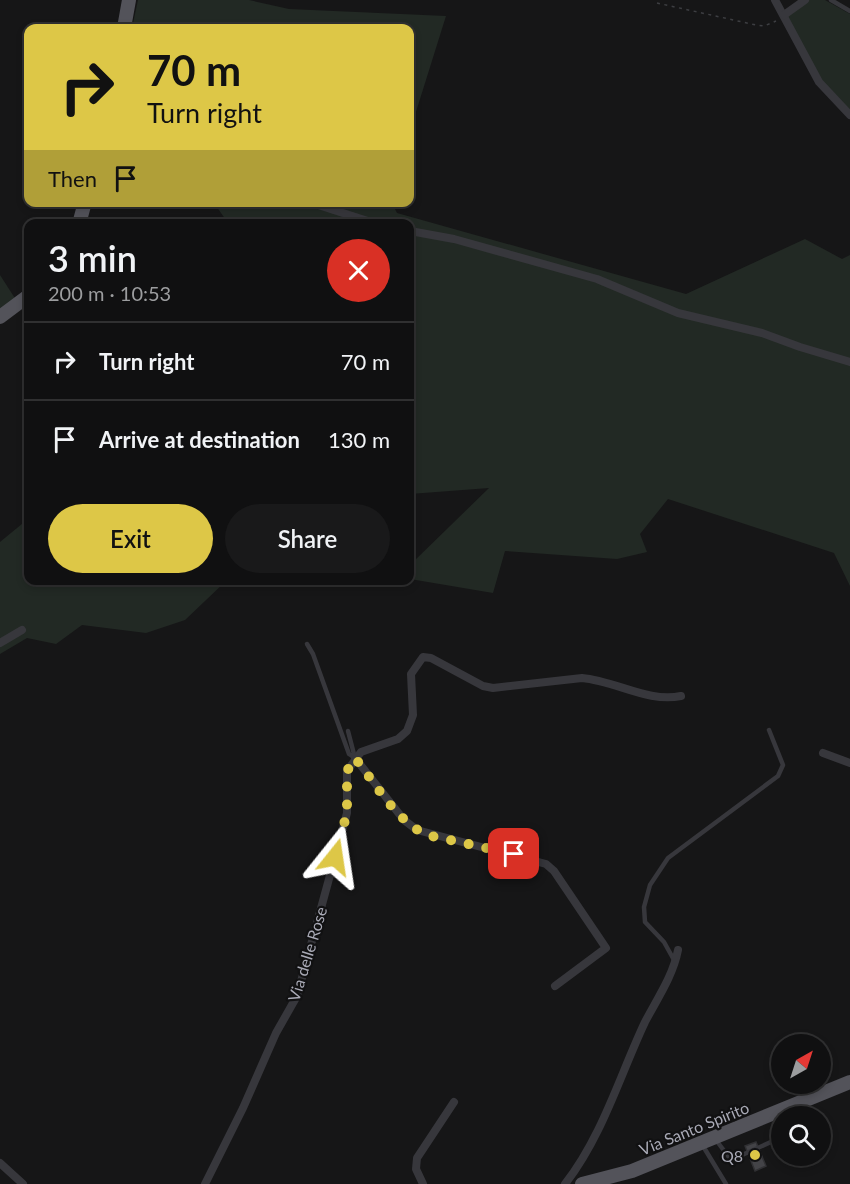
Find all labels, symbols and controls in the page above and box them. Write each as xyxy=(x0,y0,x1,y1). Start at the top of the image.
text: 70 m xyxy=(147,45,241,95)
icon: right xyxy=(48,48,126,126)
text: Turn right xyxy=(147,96,262,129)
icon: arrive xyxy=(109,162,142,195)
text: Then xyxy=(48,165,97,192)
text: 3 min xyxy=(48,236,137,280)
button: close xyxy=(327,239,390,302)
text: 200 m · 10:53 xyxy=(48,281,171,305)
icon: right xyxy=(48,345,81,378)
text: Turn right xyxy=(99,348,194,375)
text: 70 m xyxy=(341,348,390,375)
icon: arrive xyxy=(48,423,81,456)
text: Arrive at destination xyxy=(99,426,300,453)
text: 130 m xyxy=(328,426,390,453)
button: Exit xyxy=(48,504,213,573)
button: Share xyxy=(225,504,390,573)
position arrow xyxy=(303,825,367,889)
pin xyxy=(488,828,539,879)
icon: arrive xyxy=(497,837,530,870)
street label: Via delle Rose xyxy=(284,904,330,1004)
north arrow xyxy=(771,1034,831,1094)
map controls xyxy=(771,1034,831,1166)
street label: Via Santo Spirito xyxy=(636,1097,752,1159)
button: search xyxy=(771,1106,831,1166)
place label: Q8 xyxy=(721,1146,743,1165)
marker: Q8 xyxy=(748,1148,762,1162)

